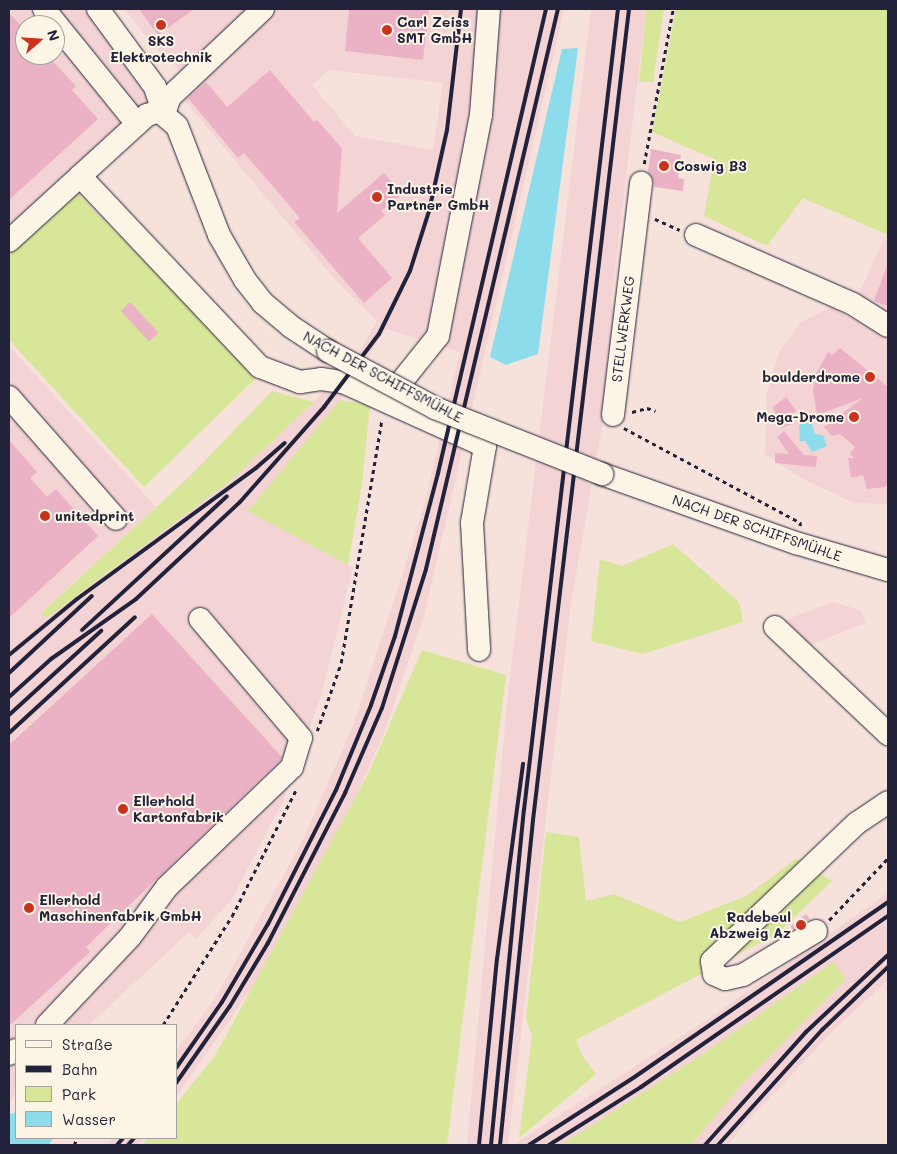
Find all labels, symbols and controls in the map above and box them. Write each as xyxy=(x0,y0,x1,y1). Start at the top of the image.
place label: Carl Zeiss SMT GmbH xyxy=(397,14,472,46)
north arrow xyxy=(15,15,65,65)
marker: SKS Elektrotechnik xyxy=(155,19,167,31)
marker: Carl Zeiss SMT GmbH xyxy=(381,24,393,36)
text: N xyxy=(43,27,64,43)
place label: SKS Elektrotechnik xyxy=(110,33,212,65)
place label: Coswig B3 xyxy=(674,158,747,174)
marker: Coswig B3 xyxy=(658,160,670,172)
place label: Industrie Partner GmbH xyxy=(387,181,489,213)
marker: Industrie Partner GmbH xyxy=(371,191,383,203)
street label: STELLWERKWEG xyxy=(608,275,638,383)
street label: NACH DER SCHIFFSMÜHLE xyxy=(300,328,466,426)
place label: boulderdrome xyxy=(762,369,860,385)
marker: boulderdrome xyxy=(864,371,876,383)
place label: Mega-Drome xyxy=(756,409,844,425)
marker: Mega-Drome xyxy=(848,411,860,423)
street label: NACH DER SCHIFFSMÜHLE xyxy=(670,491,844,565)
place label: unitedprint xyxy=(55,508,134,524)
marker: unitedprint xyxy=(39,510,51,522)
place label: Ellerhold Kartonfabrik xyxy=(133,793,224,826)
marker: Ellerhold Kartonfabrik xyxy=(117,803,129,815)
place label: Ellerhold Maschinenfabrik GmbH xyxy=(39,892,202,924)
marker: Ellerhold Maschinenfabrik GmbH xyxy=(23,902,35,914)
place label: Radebeul Abzweig Az xyxy=(710,909,791,942)
marker: Radebeul Abzweig Az xyxy=(795,919,807,931)
legend xyxy=(15,1024,178,1139)
text: Straße xyxy=(62,1034,113,1054)
text: Bahn xyxy=(62,1059,97,1079)
text: Park xyxy=(62,1084,96,1104)
text: Wasser xyxy=(62,1109,116,1129)

